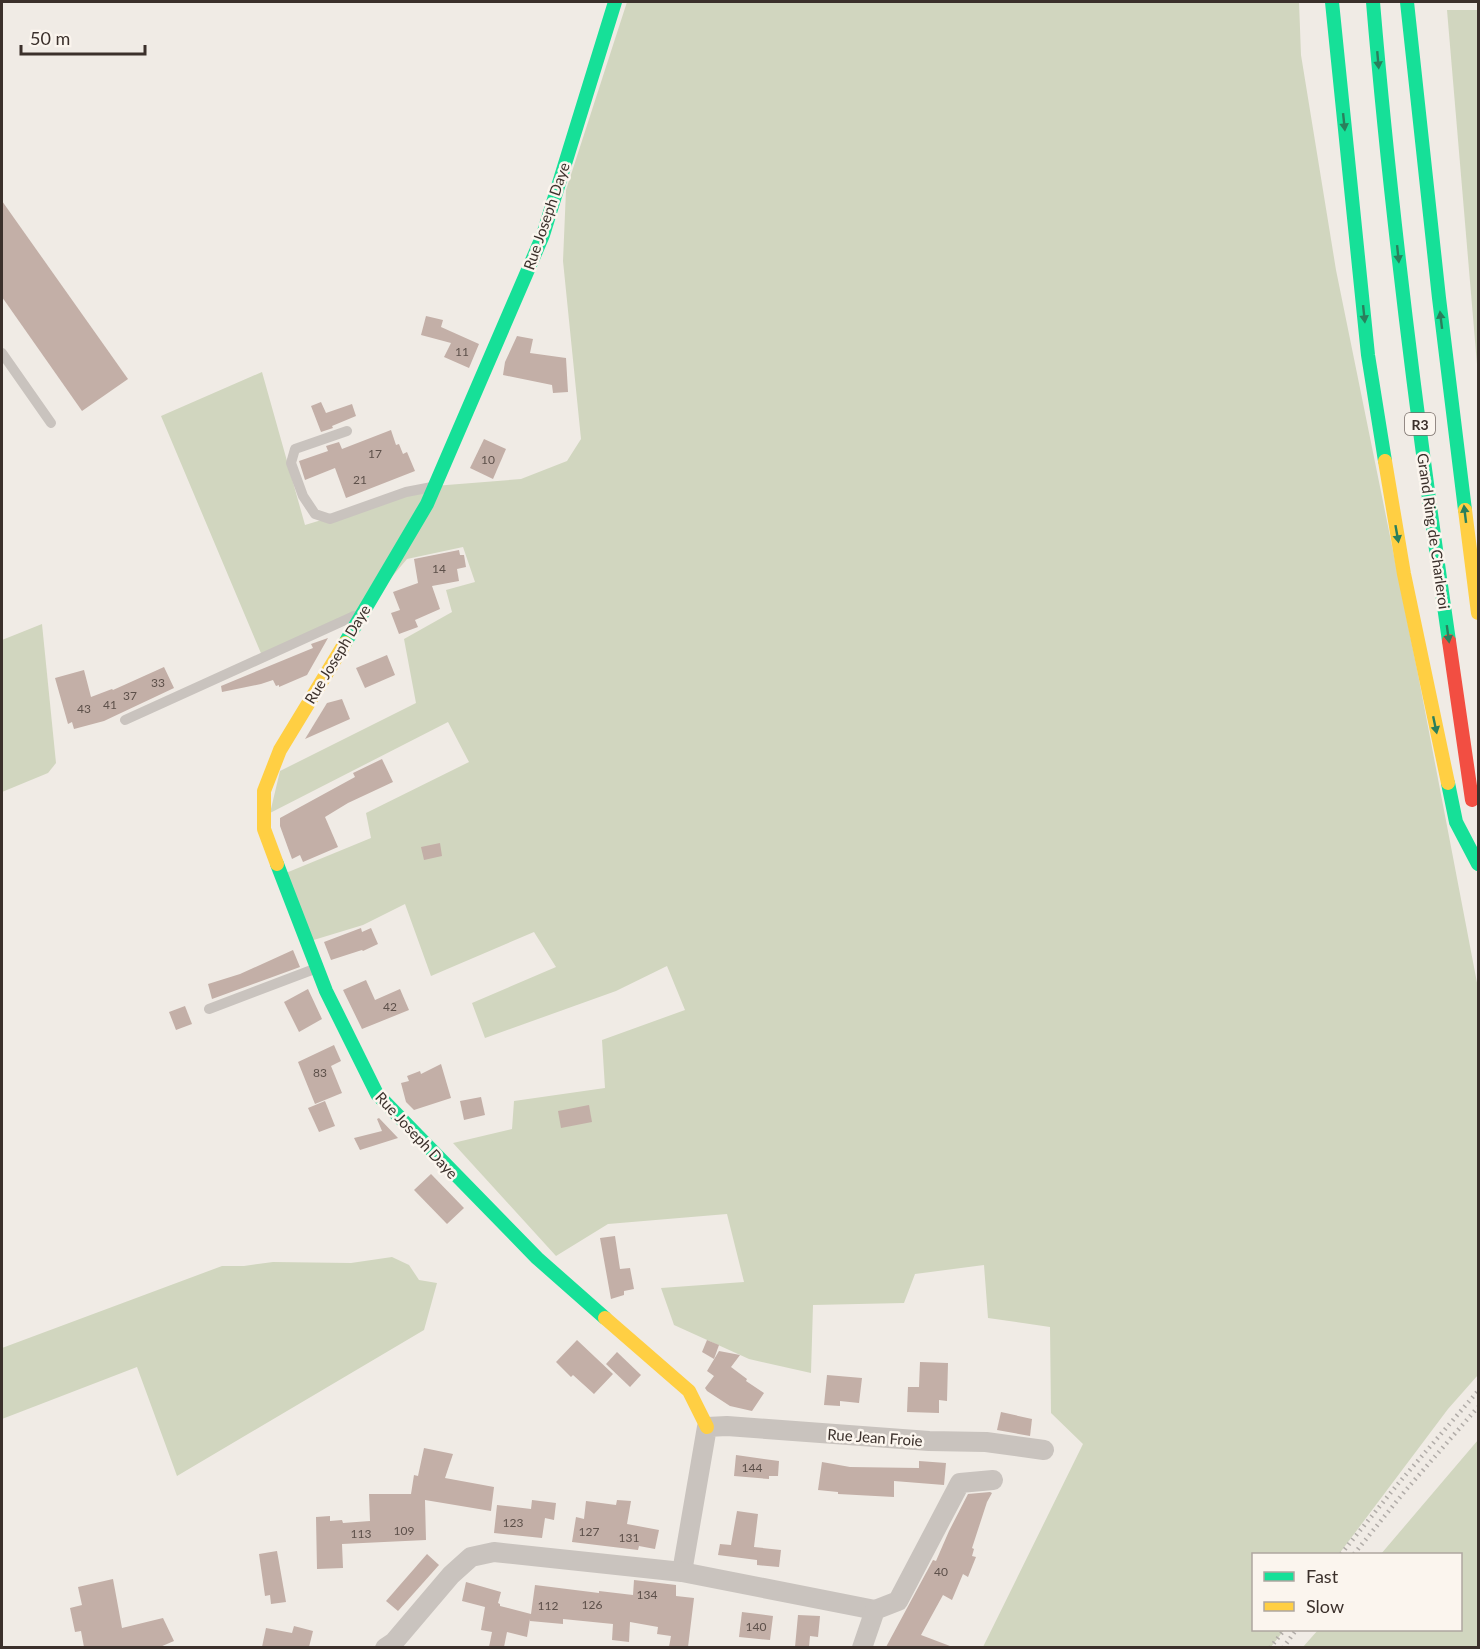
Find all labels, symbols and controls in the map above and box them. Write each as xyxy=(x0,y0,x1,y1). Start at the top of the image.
scale bar xyxy=(21,18,146,56)
text: 50 m xyxy=(30,27,70,49)
one-way arrow xyxy=(1373,50,1383,69)
one-way arrow xyxy=(1339,113,1349,132)
street label: Rue Joseph Daye xyxy=(519,160,573,272)
one-way arrow xyxy=(1393,244,1403,263)
one-way arrow xyxy=(1359,305,1369,324)
one-way arrow xyxy=(1437,311,1446,330)
house number: 11 xyxy=(455,344,469,359)
road number: R3 xyxy=(1405,413,1435,435)
house number: 17 xyxy=(368,446,382,461)
house number: 10 xyxy=(481,452,495,467)
street label: Grand Ring de Charleroi xyxy=(1414,452,1454,610)
house number: 21 xyxy=(353,472,367,487)
one-way arrow xyxy=(1461,504,1470,523)
one-way arrow xyxy=(1393,524,1402,543)
house number: 14 xyxy=(432,561,446,576)
street label: Rue Joseph Daye xyxy=(300,601,374,707)
one-way arrow xyxy=(1444,625,1453,644)
house number: 33 xyxy=(151,675,165,690)
house number: 37 xyxy=(123,688,137,703)
house number: 41 xyxy=(103,697,117,712)
house number: 43 xyxy=(77,701,91,716)
one-way arrow xyxy=(1431,715,1441,734)
house number: 42 xyxy=(383,999,397,1014)
house number: 83 xyxy=(313,1065,327,1080)
street label: Rue Joseph Daye xyxy=(372,1088,462,1182)
street label: Rue Jean Froie xyxy=(827,1425,923,1449)
house number: 144 xyxy=(742,1460,762,1475)
house number: 123 xyxy=(503,1515,523,1530)
house number: 109 xyxy=(394,1523,414,1538)
house number: 127 xyxy=(579,1524,599,1539)
house number: 113 xyxy=(351,1526,371,1541)
house number: 131 xyxy=(619,1530,639,1545)
legend xyxy=(1252,1553,1462,1631)
house number: 40 xyxy=(934,1564,948,1579)
text: Fast xyxy=(1306,1565,1339,1587)
house number: 134 xyxy=(637,1587,657,1602)
text: Slow xyxy=(1306,1595,1344,1617)
house number: 126 xyxy=(582,1597,602,1612)
house number: 112 xyxy=(538,1598,558,1613)
house number: 140 xyxy=(746,1619,766,1634)

